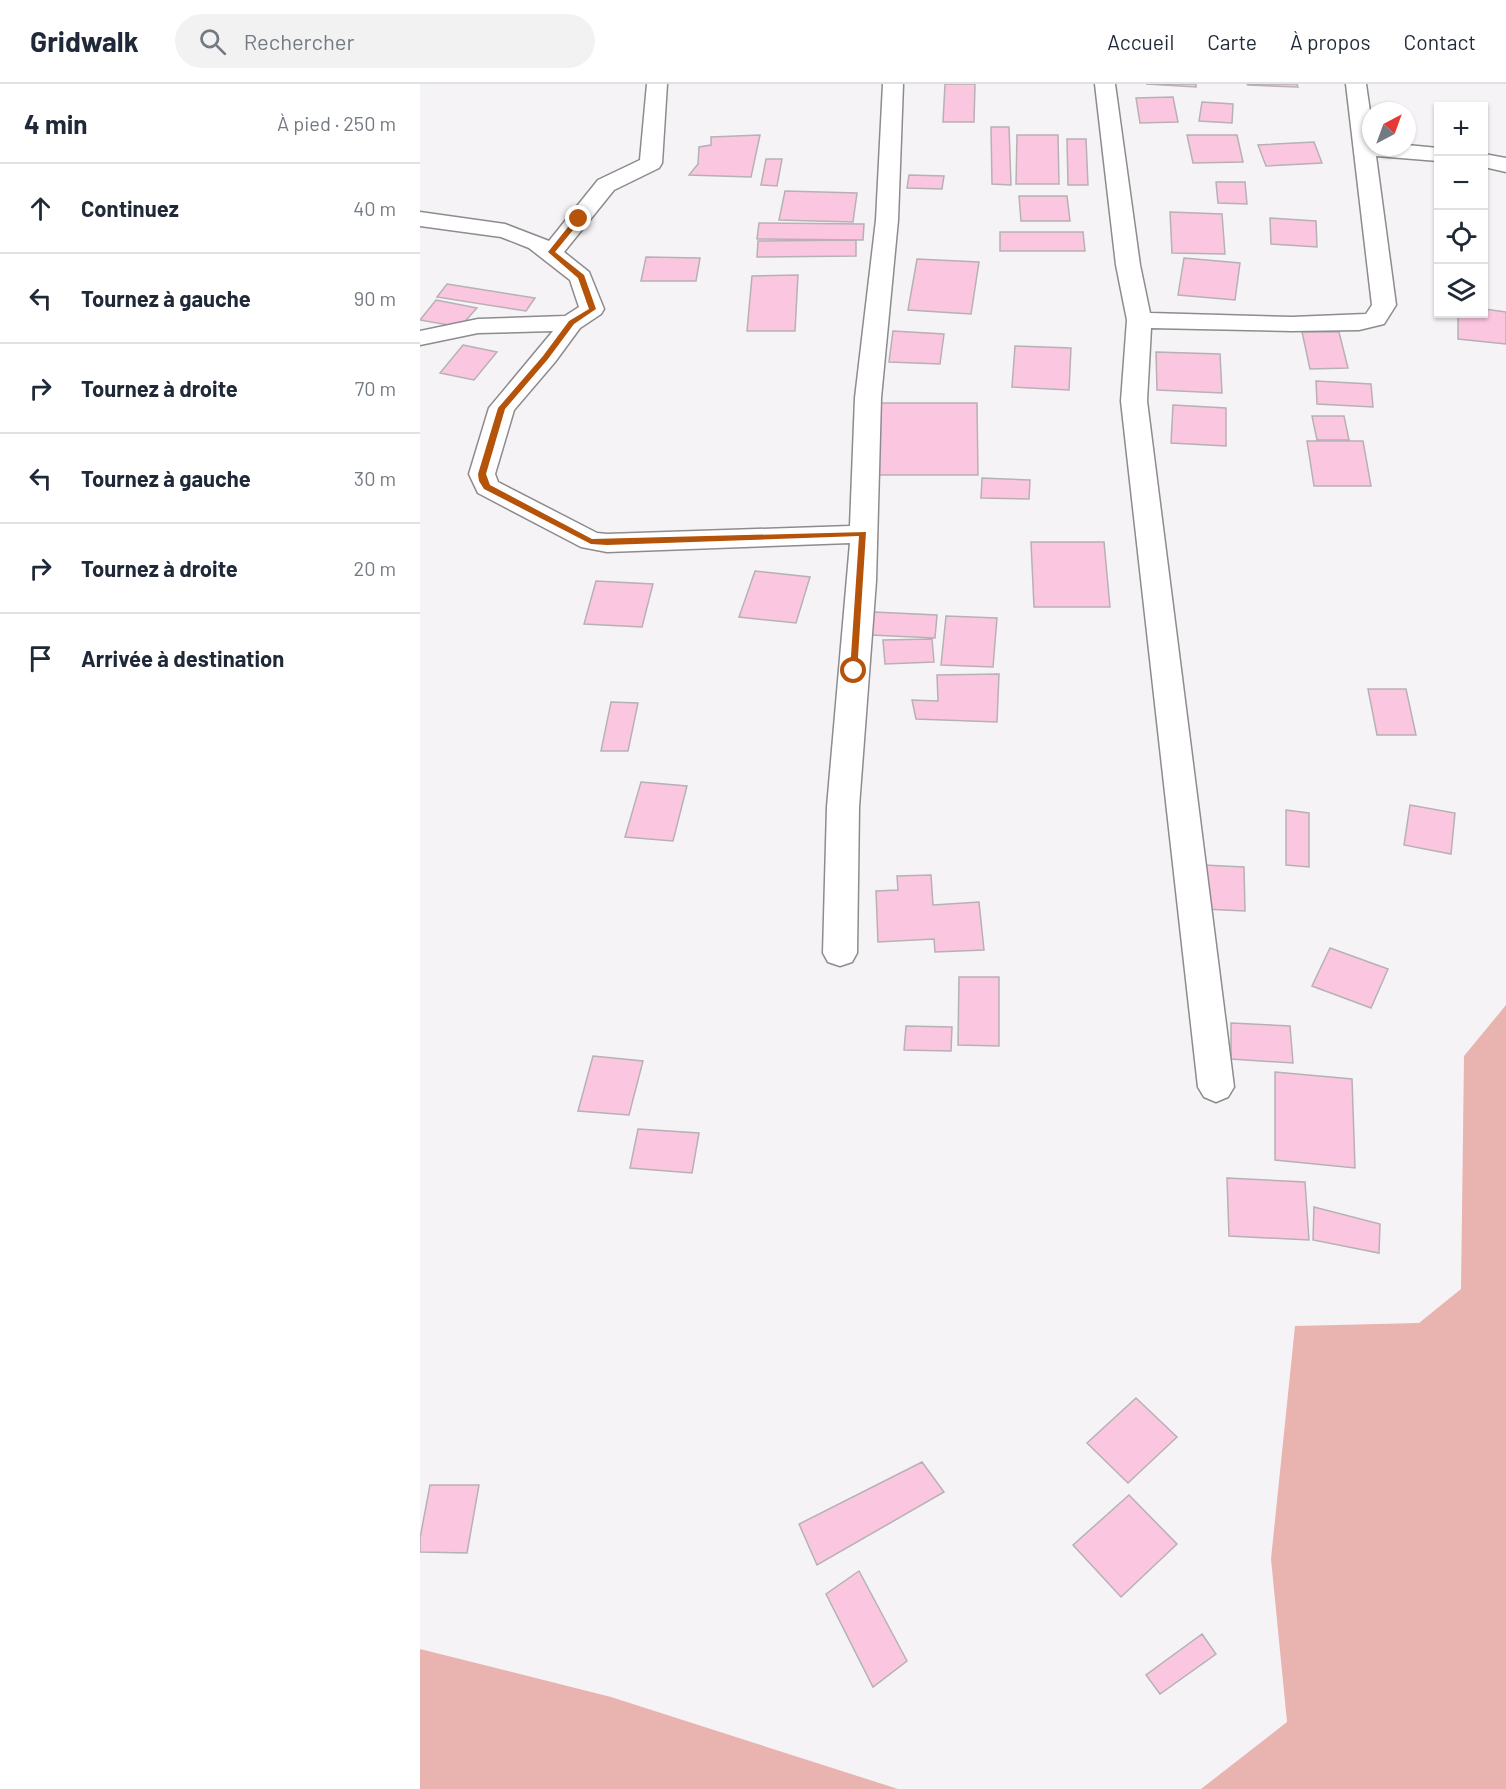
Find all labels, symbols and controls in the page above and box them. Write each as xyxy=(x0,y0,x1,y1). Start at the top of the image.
search box xyxy=(175,14,595,68)
text: Gridwalk xyxy=(30,24,139,58)
icon: search xyxy=(196,25,229,58)
text: Rechercher xyxy=(244,28,354,54)
text: Accueil xyxy=(1107,29,1174,54)
text: Carte xyxy=(1207,29,1257,54)
text: À propos xyxy=(1290,29,1371,54)
text: Contact xyxy=(1404,29,1476,54)
north arrow xyxy=(1362,102,1416,156)
map controls xyxy=(1434,102,1488,318)
button: + xyxy=(1434,102,1488,156)
text: 4 min xyxy=(24,108,88,139)
text: À pied · 250 m xyxy=(277,111,396,135)
button: − xyxy=(1434,156,1488,210)
icon: ahead xyxy=(24,192,57,225)
text: Continuez xyxy=(81,195,179,221)
text: 40 m xyxy=(353,196,396,220)
route end xyxy=(565,205,591,231)
button: locate xyxy=(1434,210,1488,264)
button: layers xyxy=(1434,264,1488,318)
icon: left xyxy=(24,282,57,315)
text: Tournez à gauche xyxy=(81,285,251,311)
text: 90 m xyxy=(354,286,396,310)
icon: right xyxy=(24,372,57,405)
text: Tournez à droite xyxy=(81,375,238,401)
text: 70 m xyxy=(355,376,396,400)
icon: left xyxy=(24,462,57,495)
text: Tournez à gauche xyxy=(81,465,251,491)
text: 30 m xyxy=(354,466,396,490)
icon: right xyxy=(24,552,57,585)
text: Tournez à droite xyxy=(81,555,238,581)
text: 20 m xyxy=(353,556,396,580)
icon: arrive xyxy=(24,642,57,675)
text: Arrivée à destination xyxy=(81,645,284,671)
route start xyxy=(840,657,866,683)

